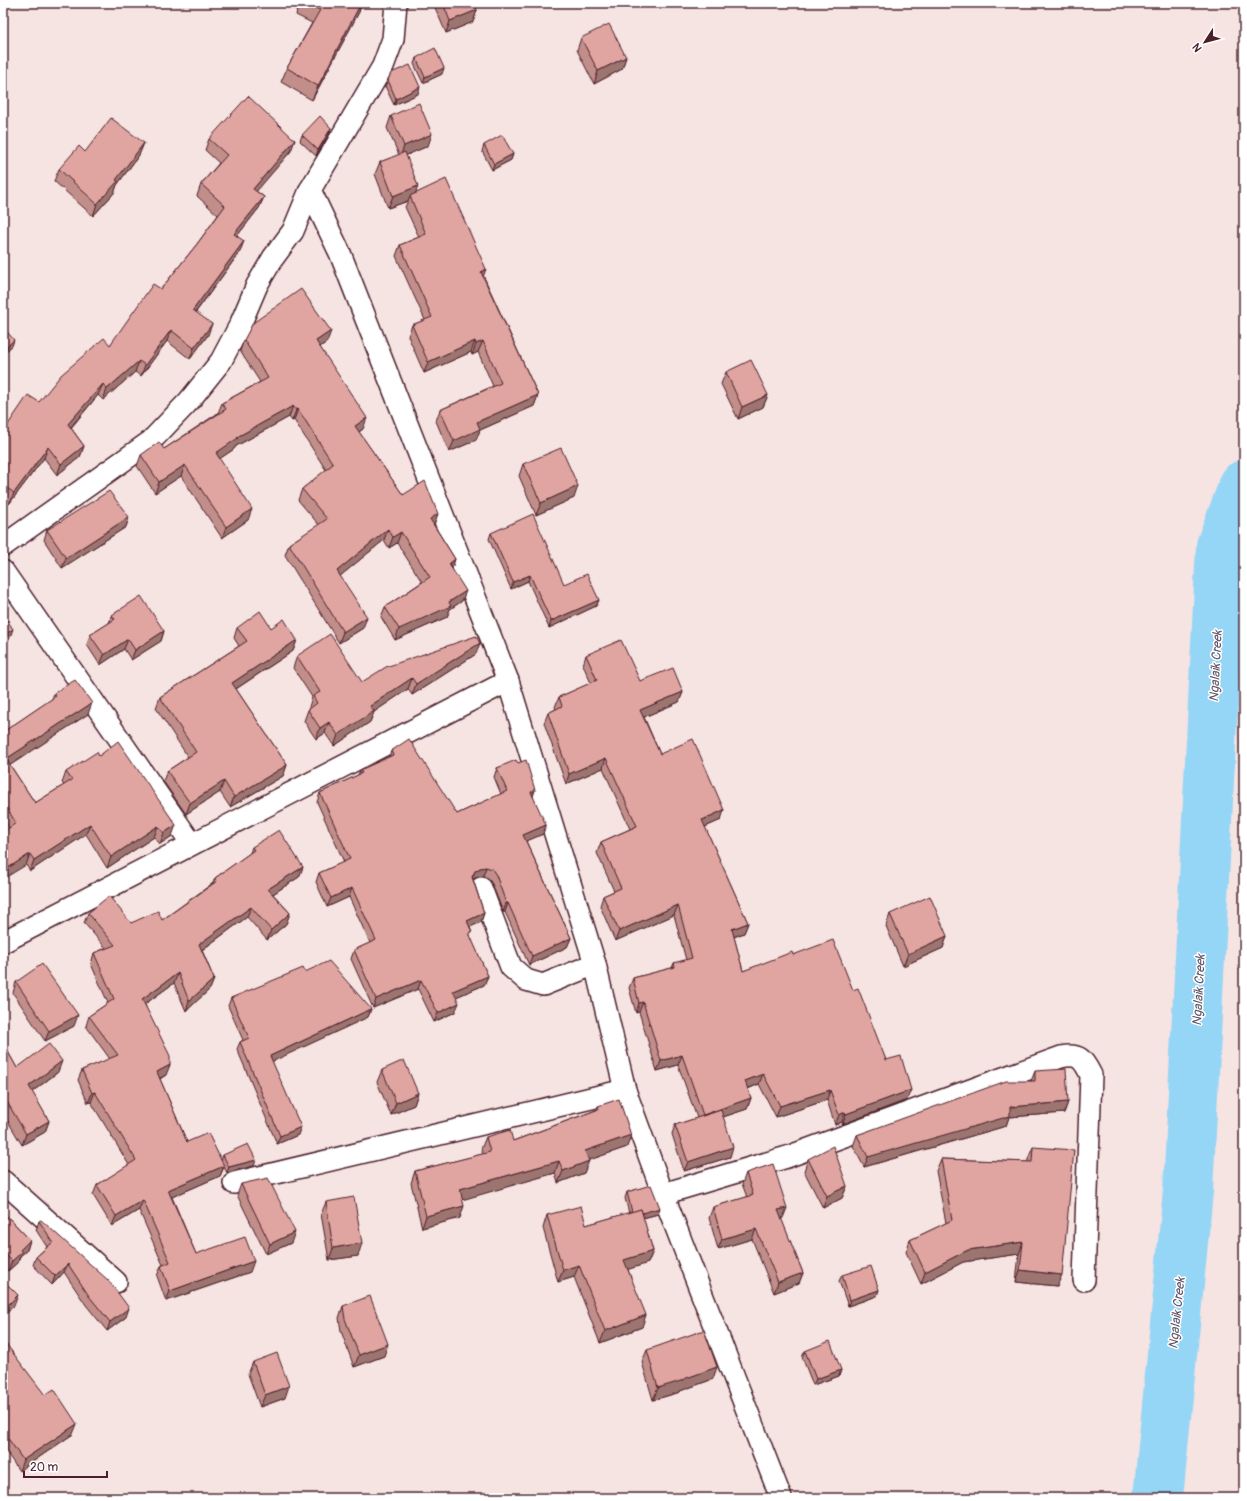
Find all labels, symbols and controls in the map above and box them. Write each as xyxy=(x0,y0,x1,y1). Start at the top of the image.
north arrow xyxy=(1185,22,1225,62)
text: N xyxy=(1190,40,1205,54)
water label: Ngalaik Creek xyxy=(1206,628,1226,702)
water label: Ngalaik Creek xyxy=(1189,952,1209,1026)
water label: Ngalaik Creek xyxy=(1165,1275,1189,1350)
scale bar xyxy=(24,1453,107,1479)
text: 20 m xyxy=(30,1460,59,1475)

